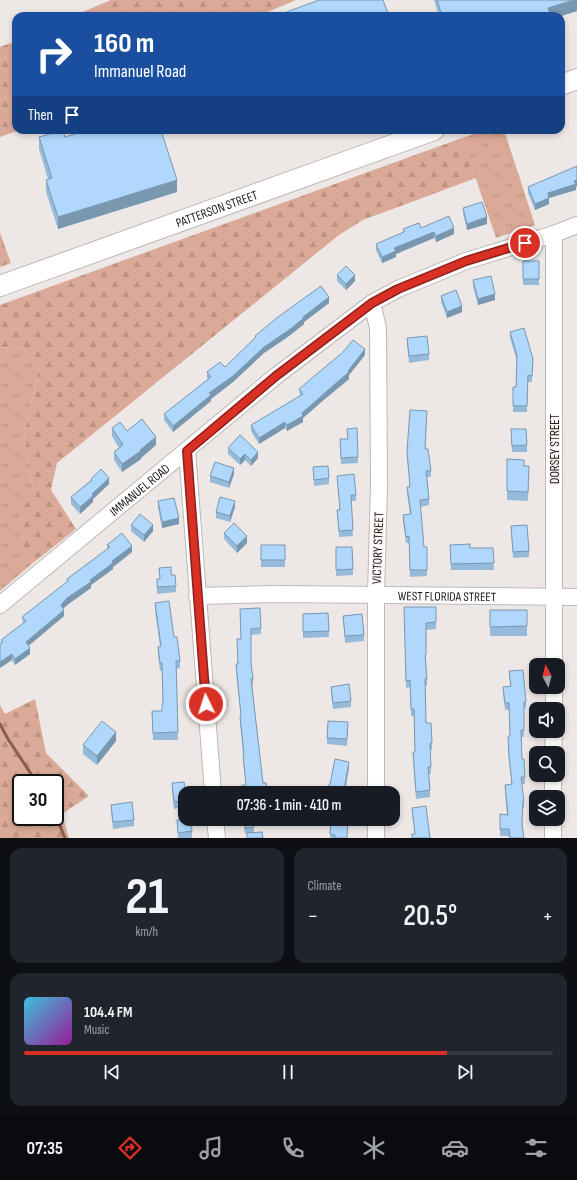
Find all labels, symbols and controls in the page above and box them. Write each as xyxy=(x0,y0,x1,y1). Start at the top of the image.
text: 160 m xyxy=(94,27,154,60)
icon: right xyxy=(28,28,80,80)
text: Immanuel Road xyxy=(94,61,186,82)
icon: arrive xyxy=(61,104,83,126)
text: Then xyxy=(28,106,53,125)
street label: PATTERSON STREET xyxy=(174,187,260,231)
pin xyxy=(508,226,542,260)
icon: arrive xyxy=(514,232,536,254)
street label: DORSEY STREET xyxy=(547,414,563,484)
street label: IMMANUEL ROAD xyxy=(107,461,173,520)
street label: VICTORY STREET xyxy=(369,512,387,584)
street label: WEST FLORIDA STREET xyxy=(398,588,496,605)
north arrow xyxy=(529,658,565,694)
map controls xyxy=(529,658,565,826)
position arrow xyxy=(185,683,227,725)
button: sound xyxy=(529,702,565,738)
button: search xyxy=(529,746,565,782)
speed limit sign: 30 xyxy=(12,774,64,826)
button: layers xyxy=(529,790,565,826)
text: 07:36 · 1 min · 410 m xyxy=(237,796,341,815)
text: 21 xyxy=(125,866,168,929)
text: Climate xyxy=(308,878,341,894)
text: 20.5° xyxy=(403,898,457,934)
text: − xyxy=(308,903,318,930)
text: + xyxy=(542,903,553,930)
text: km/h xyxy=(136,924,158,940)
text: 104.4 FM xyxy=(84,1003,133,1022)
text: Music xyxy=(84,1022,109,1038)
icon: previous xyxy=(101,1061,123,1083)
icon: pause xyxy=(277,1061,299,1083)
icon: next xyxy=(454,1061,476,1083)
icon: directions xyxy=(116,1134,144,1162)
icon: music xyxy=(197,1134,225,1162)
icon: phone xyxy=(279,1134,307,1162)
icon: climate xyxy=(360,1134,388,1162)
icon: car xyxy=(441,1134,469,1162)
icon: filters xyxy=(522,1134,550,1162)
text: 07:35 xyxy=(27,1138,63,1159)

